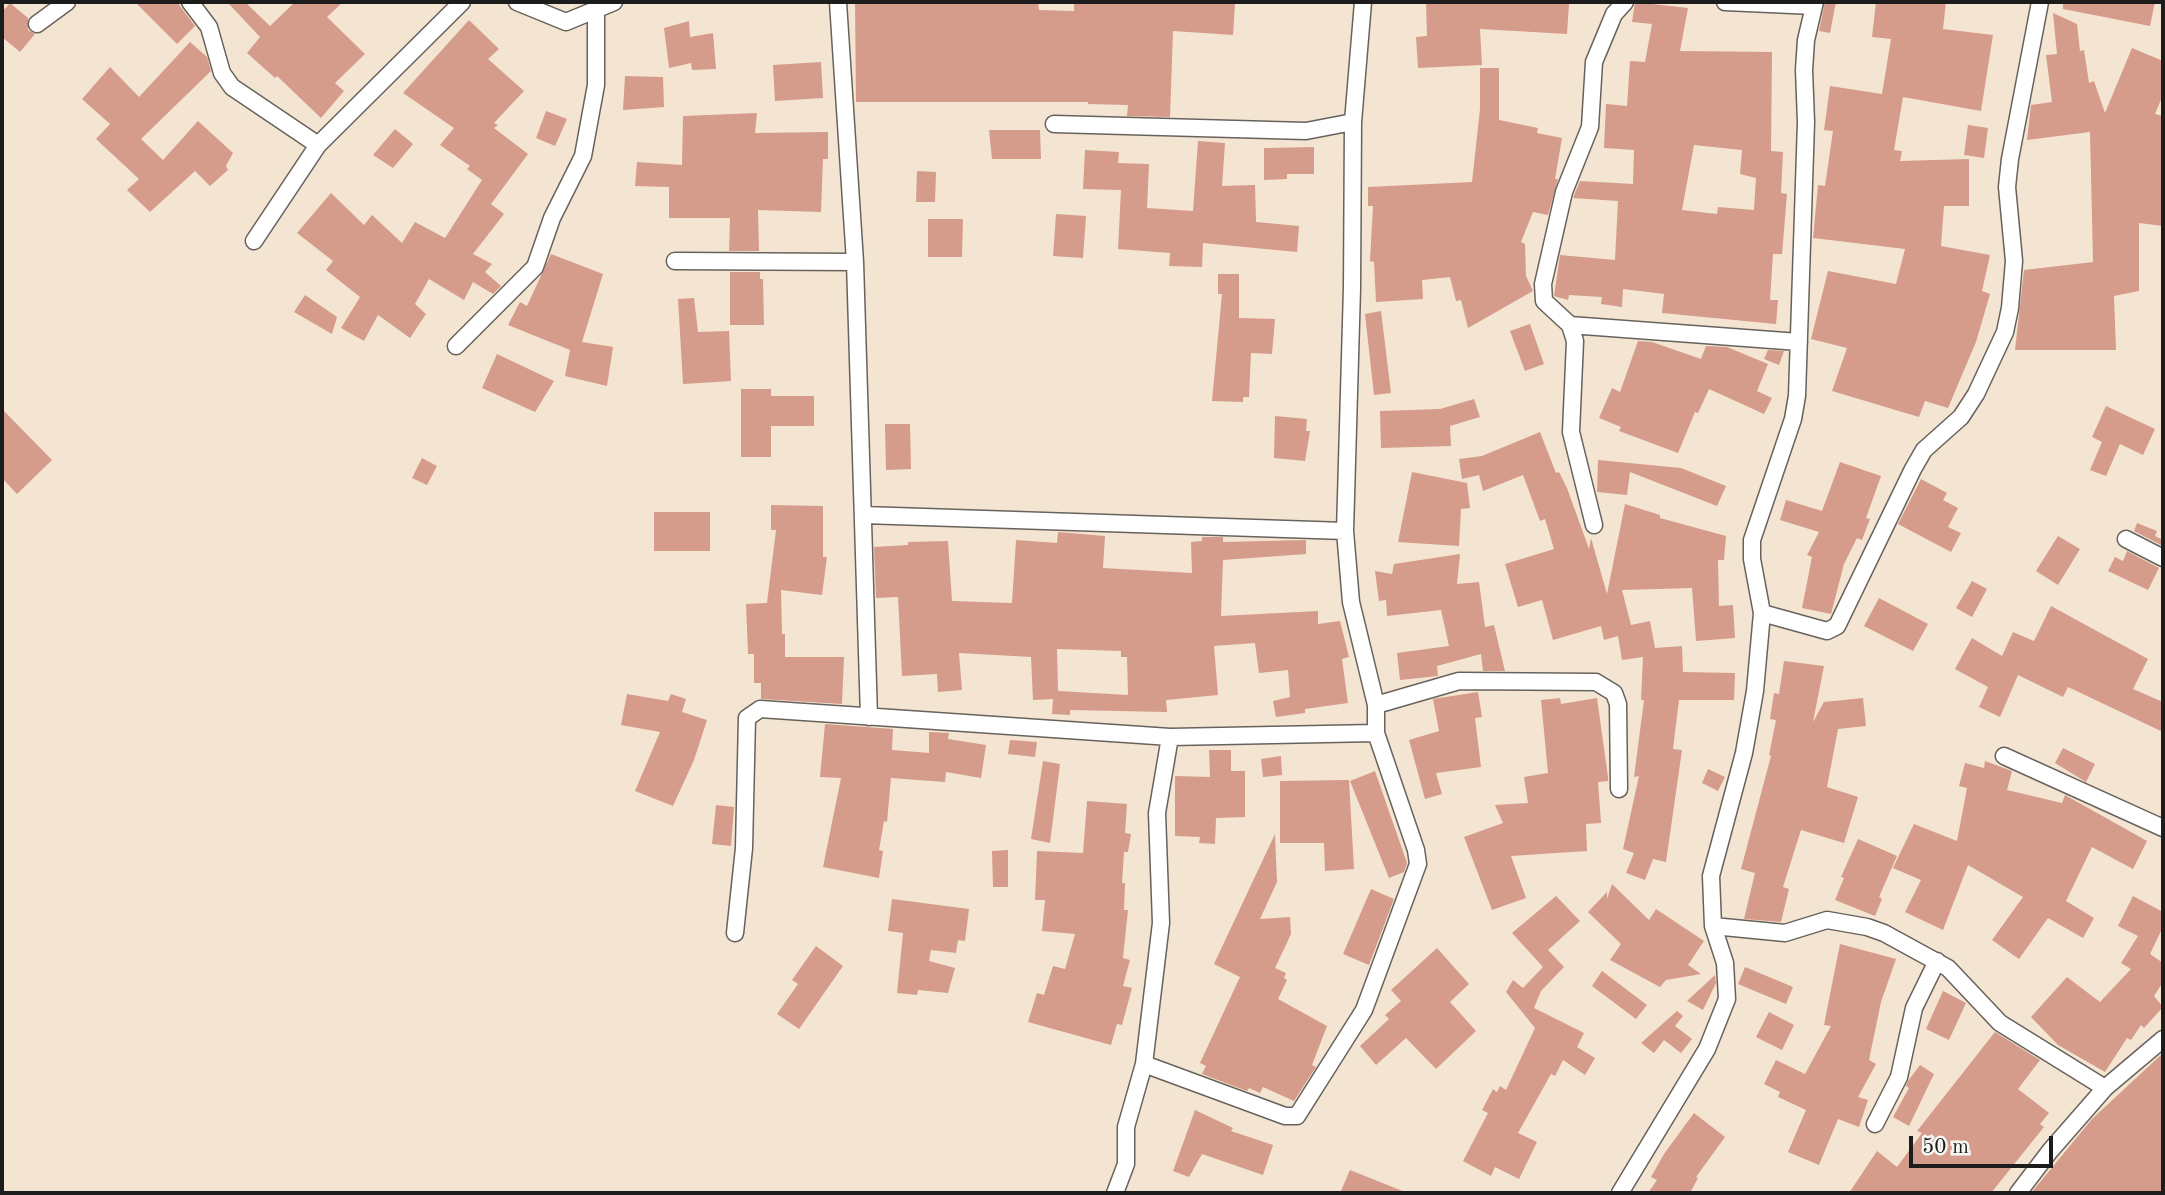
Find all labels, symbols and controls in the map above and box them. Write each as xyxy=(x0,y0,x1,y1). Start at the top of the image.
scale bar xyxy=(1913,1122,2056,1166)
text: 50 m xyxy=(1922,1137,1969,1158)

